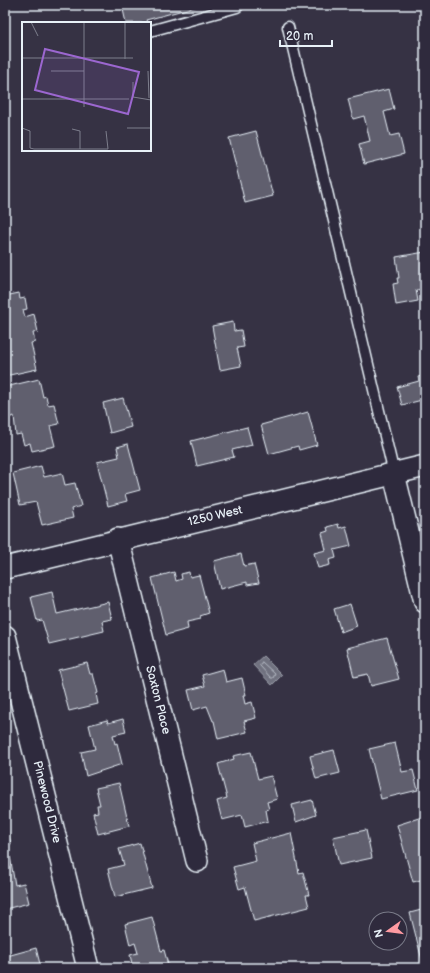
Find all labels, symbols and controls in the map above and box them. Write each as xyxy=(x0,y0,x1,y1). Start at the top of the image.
inset map xyxy=(22,22,151,151)
scale bar xyxy=(280,22,332,48)
text: 20 m xyxy=(286,29,313,44)
street label: 1250 West xyxy=(186,502,244,530)
street label: Saxton Place xyxy=(142,664,174,736)
street label: Pinewood Drive xyxy=(30,759,64,845)
north arrow xyxy=(368,911,408,951)
text: N xyxy=(371,928,386,939)

